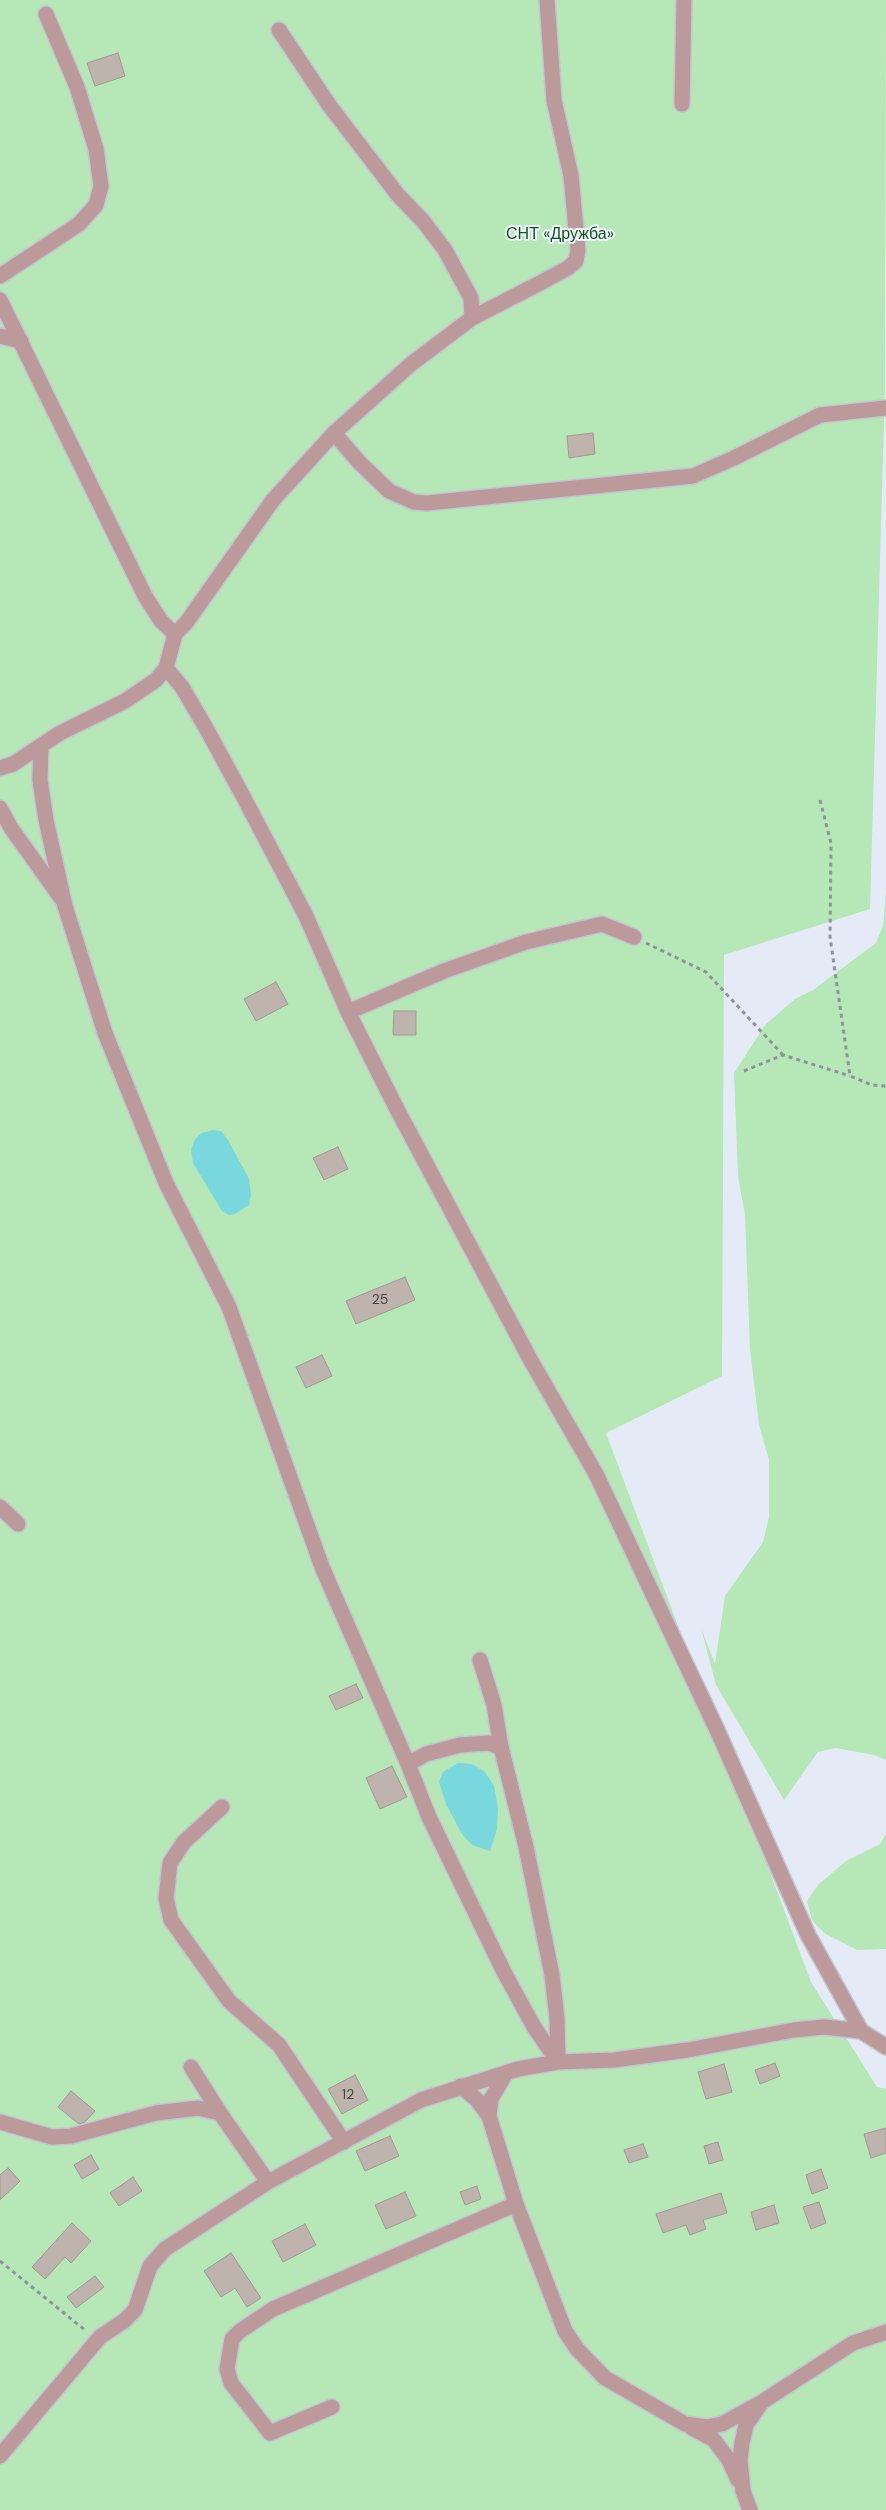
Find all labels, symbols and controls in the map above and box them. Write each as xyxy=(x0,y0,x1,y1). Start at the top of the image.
park label: СНТ «Дружба» xyxy=(506,225,614,245)
house number: 25 xyxy=(372,1292,388,1308)
house number: 12 xyxy=(342,2087,354,2103)

